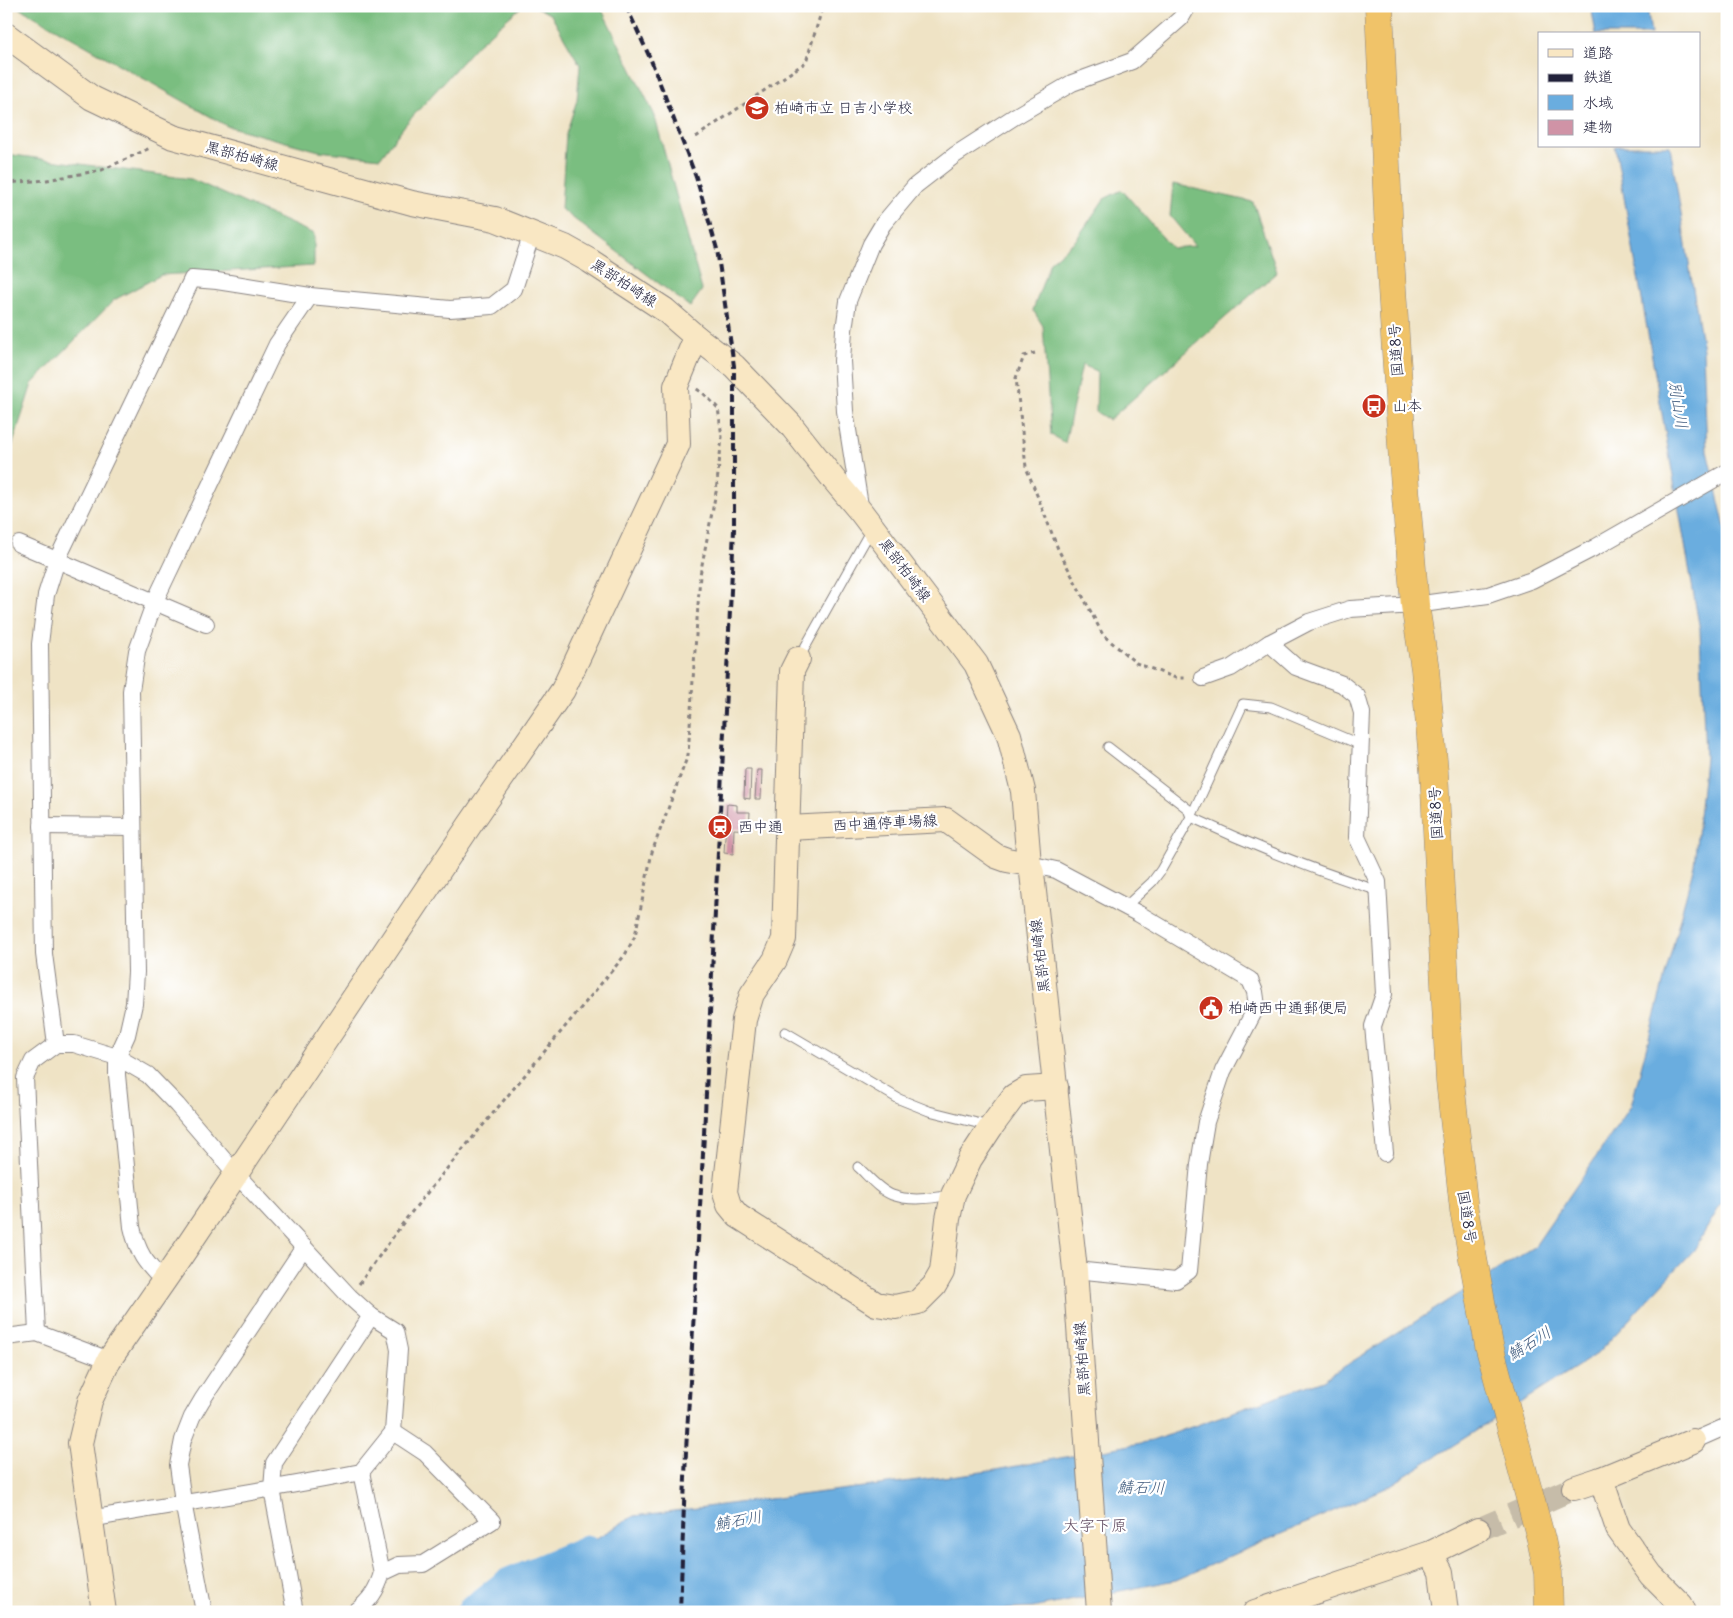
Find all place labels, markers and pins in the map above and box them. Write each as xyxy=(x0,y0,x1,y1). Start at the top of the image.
school or university icon: 柏崎市立 日吉小学校 xyxy=(744,95,770,121)
place label: 柏崎市立 日吉小学校 xyxy=(774,98,913,117)
bus stop icon: 山本 xyxy=(1361,393,1387,419)
place label: 山本 xyxy=(1392,396,1422,415)
station icon: 西中通 xyxy=(707,814,733,840)
place label: 西中通 xyxy=(738,817,783,836)
public building icon: 柏崎西中通郵便局 xyxy=(1198,995,1224,1021)
place label: 柏崎西中通郵便局 xyxy=(1228,998,1348,1017)

